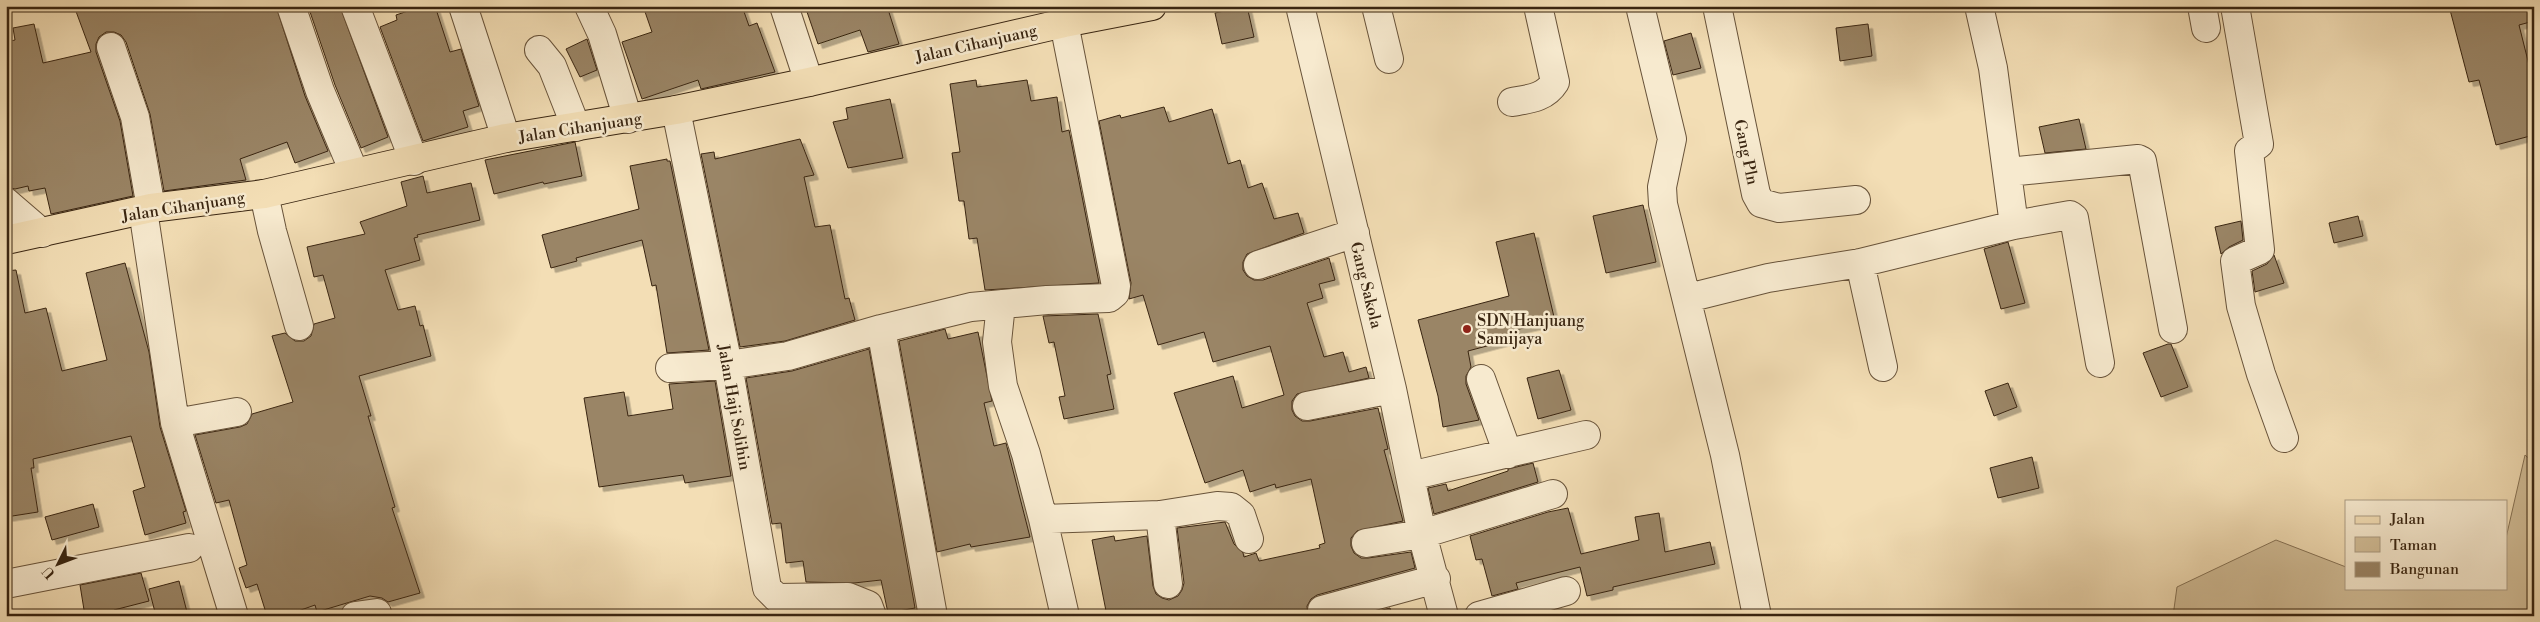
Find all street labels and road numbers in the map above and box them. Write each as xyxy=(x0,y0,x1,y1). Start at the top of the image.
street label: Jalan Cihanjuang xyxy=(912,20,1040,68)
street label: Jalan Cihanjuang xyxy=(516,108,644,148)
street label: Gang Pln xyxy=(1729,118,1763,187)
street label: Jalan Cihanjuang xyxy=(119,187,247,227)
street label: Gang Sakola xyxy=(1346,240,1387,331)
street label: Jalan Haji Solihin xyxy=(713,342,755,472)

